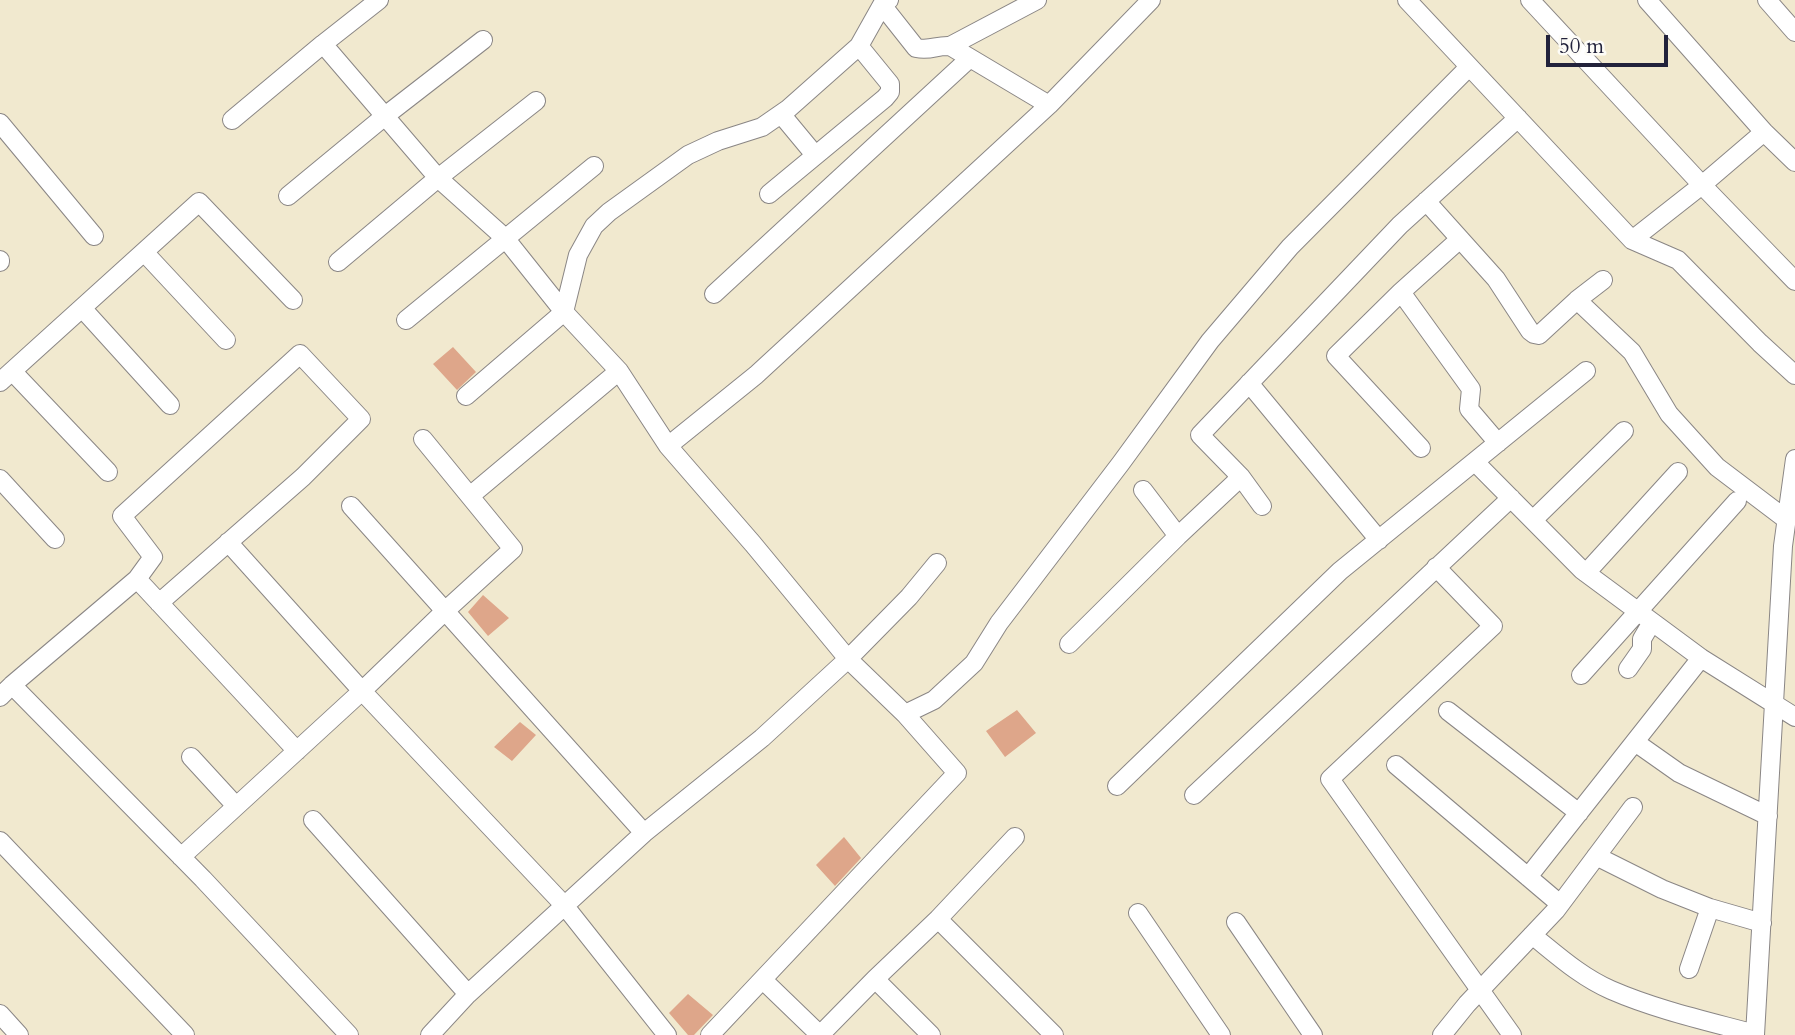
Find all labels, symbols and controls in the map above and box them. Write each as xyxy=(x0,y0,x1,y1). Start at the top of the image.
scale bar xyxy=(1550,21,1672,65)
text: 50 m xyxy=(1559,32,1604,61)

